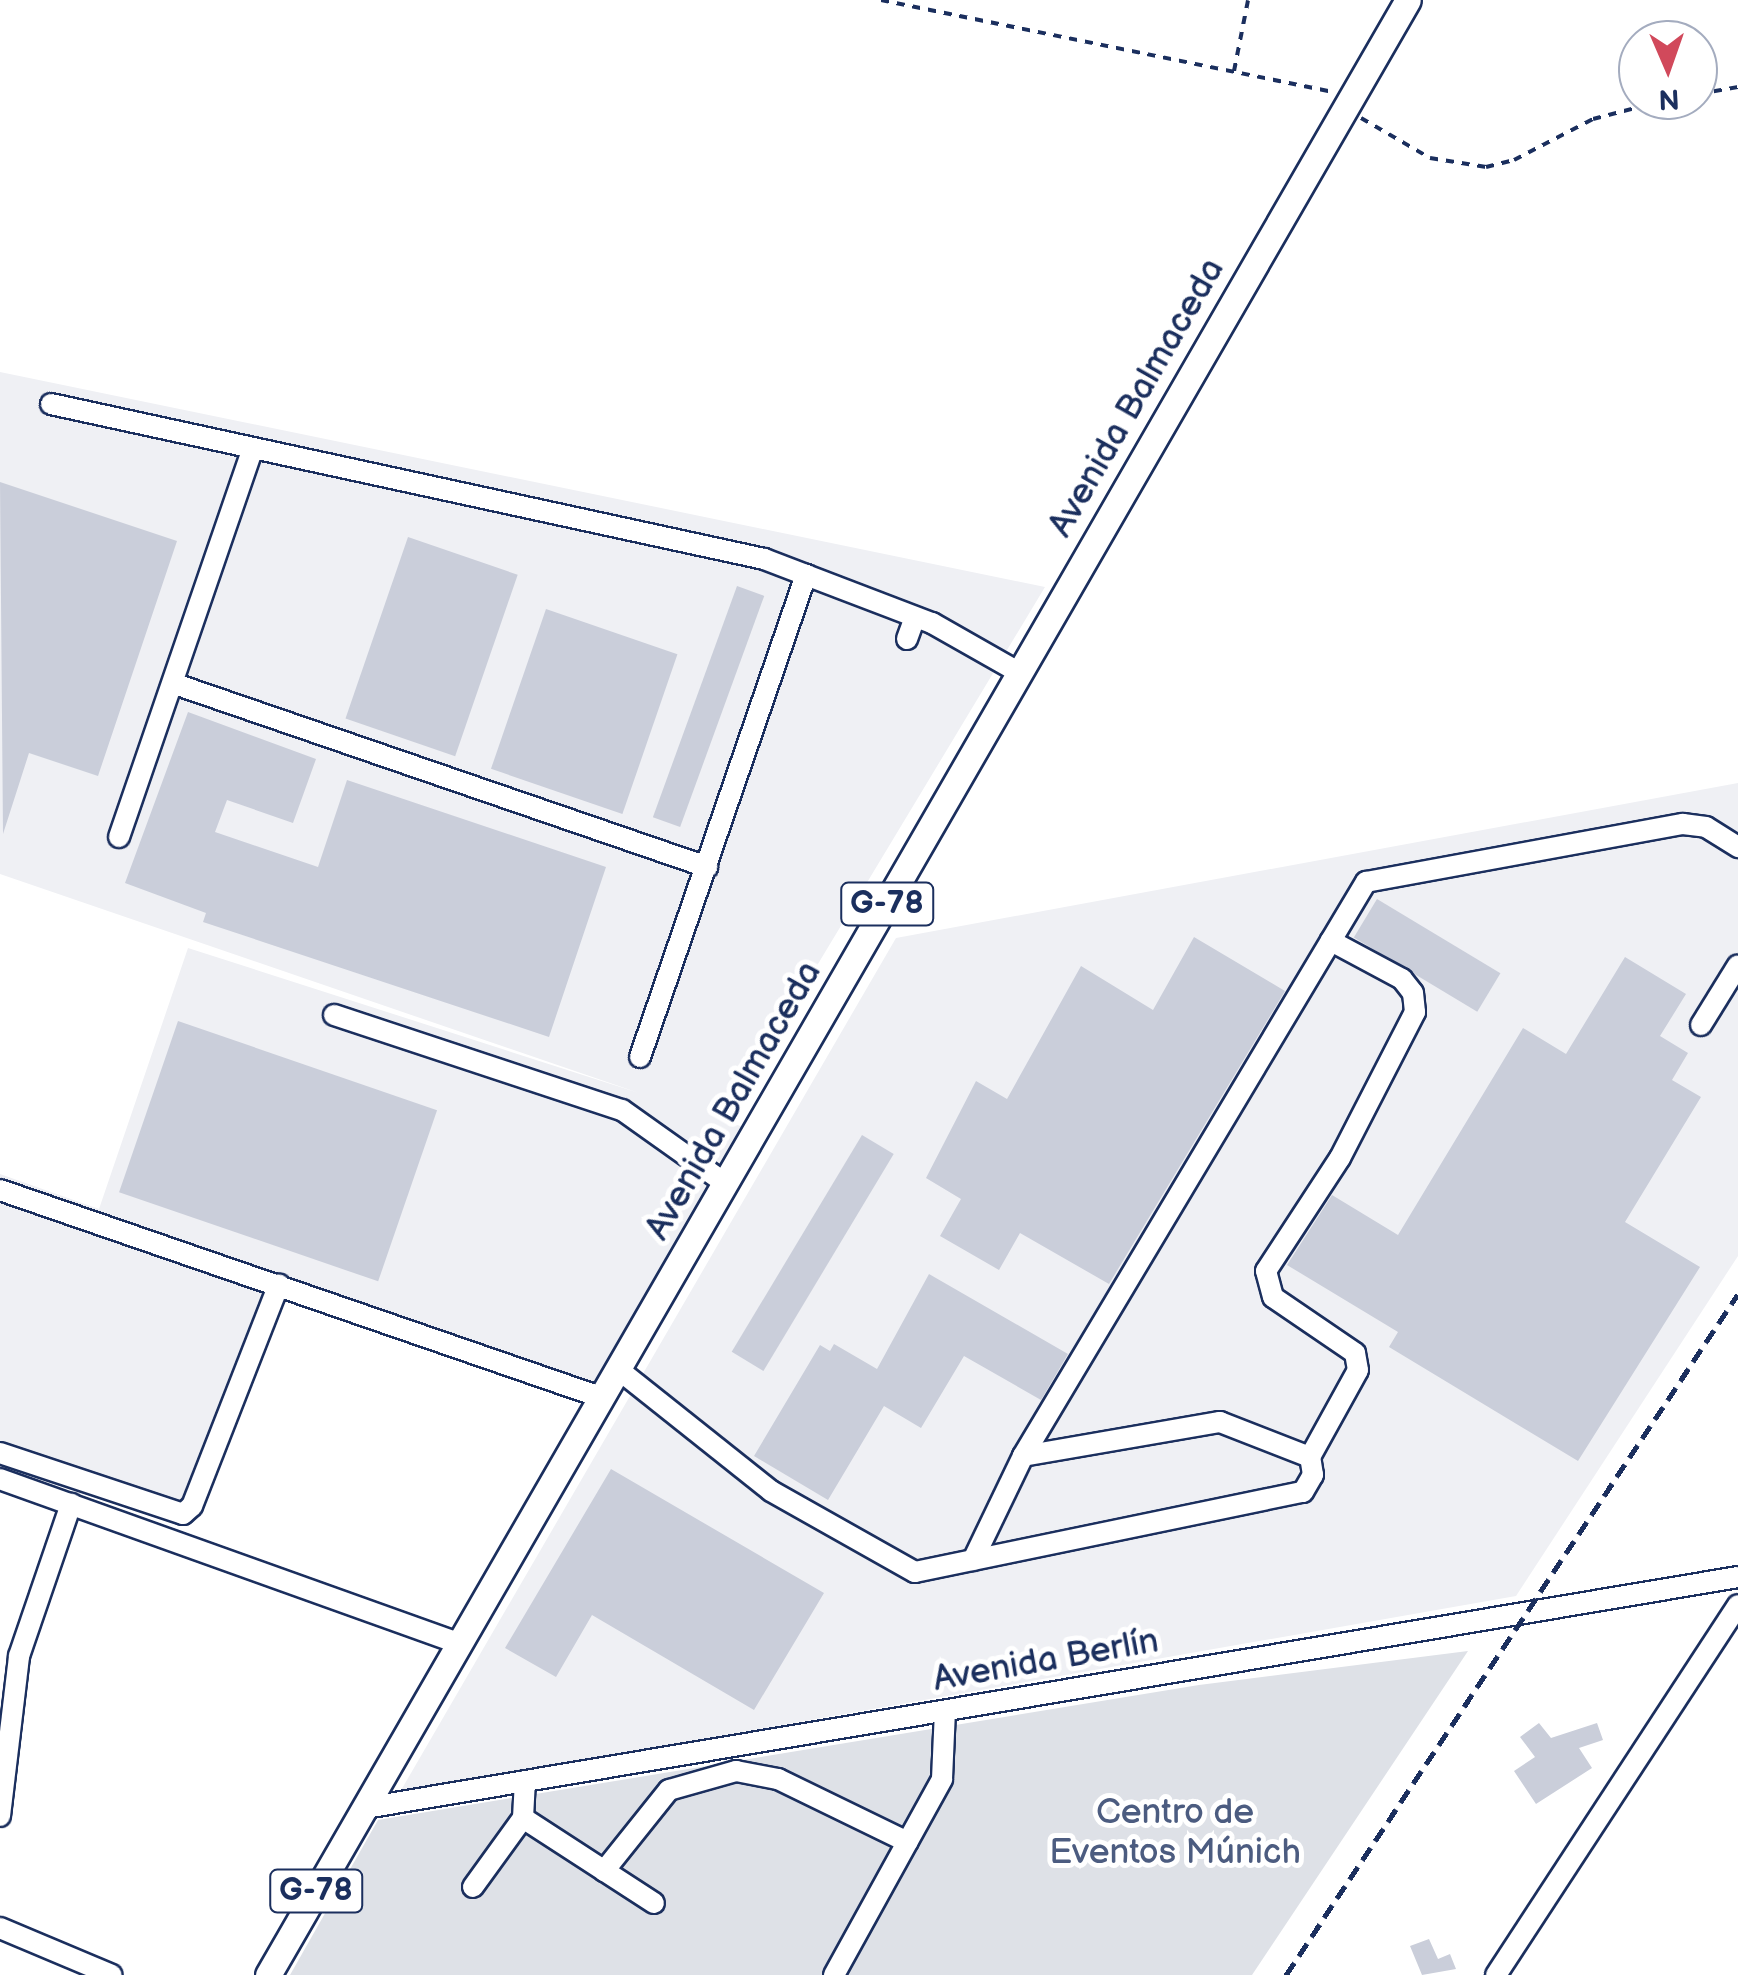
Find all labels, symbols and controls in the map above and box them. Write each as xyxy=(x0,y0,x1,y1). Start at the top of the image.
north arrow xyxy=(1618,20,1718,120)
text: N xyxy=(1658,82,1680,115)
street label: Avenida Balmaceda xyxy=(1040,251,1234,545)
road number: G-78 xyxy=(840,877,934,931)
street label: Avenida Balmaceda xyxy=(637,954,831,1248)
street label: Avenida Berlín xyxy=(930,1621,1162,1701)
park label: Centro de Eventos Múnich xyxy=(1049,1792,1301,1874)
road number: G-78 xyxy=(268,1864,364,1918)

